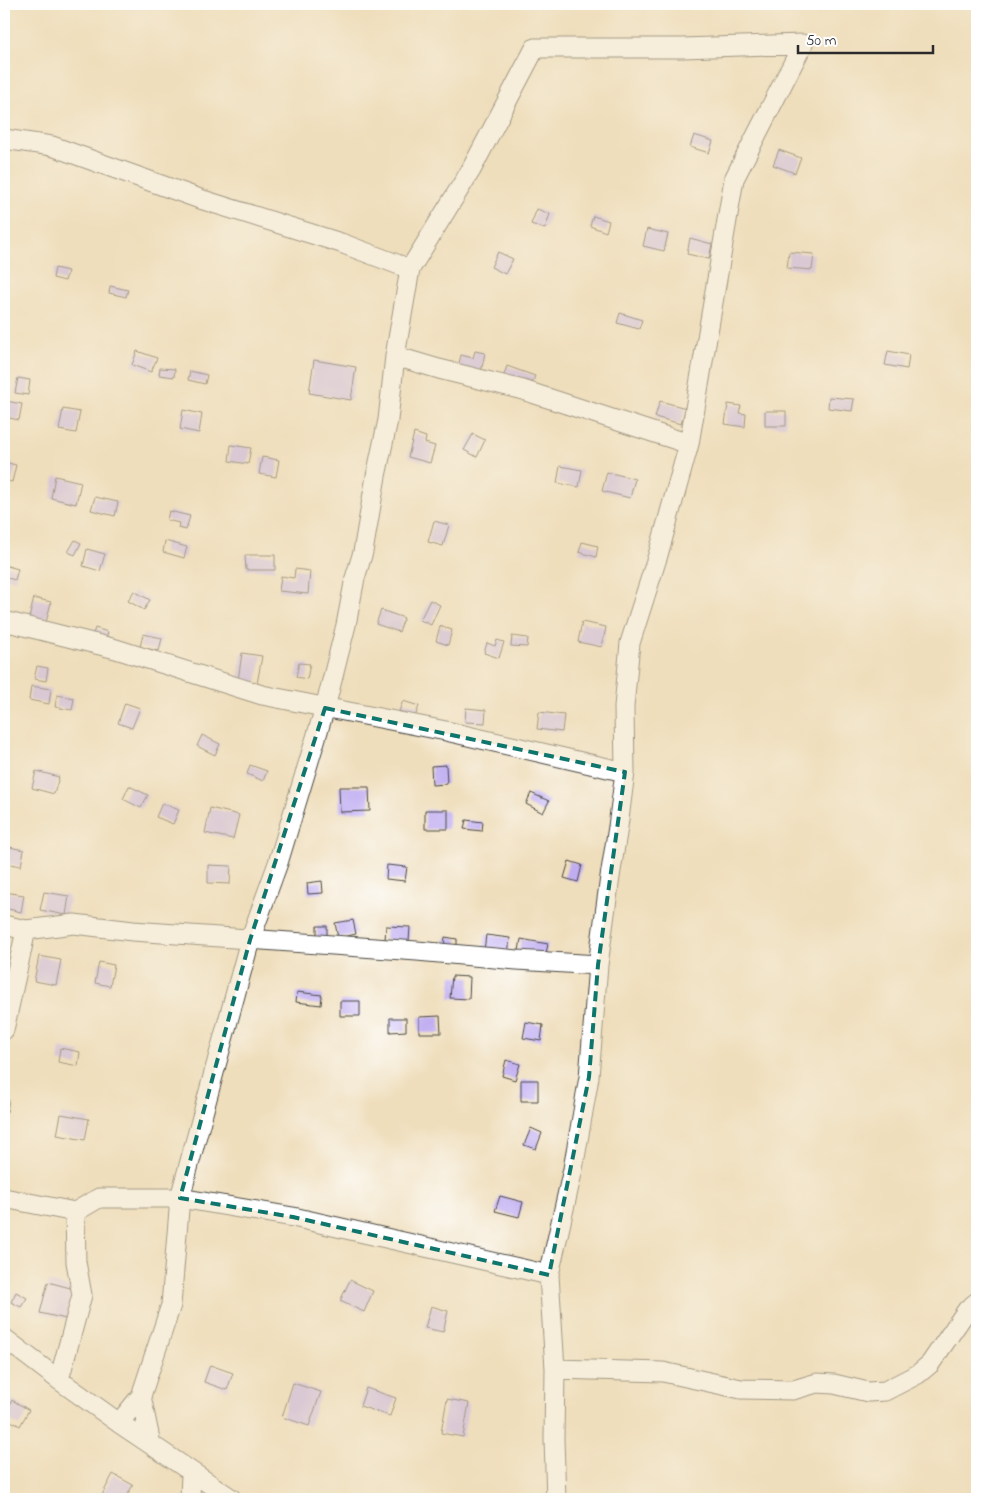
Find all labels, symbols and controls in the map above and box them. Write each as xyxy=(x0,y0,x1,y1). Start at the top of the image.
scale bar xyxy=(798,22,934,54)
text: 50 m xyxy=(806,30,837,52)

